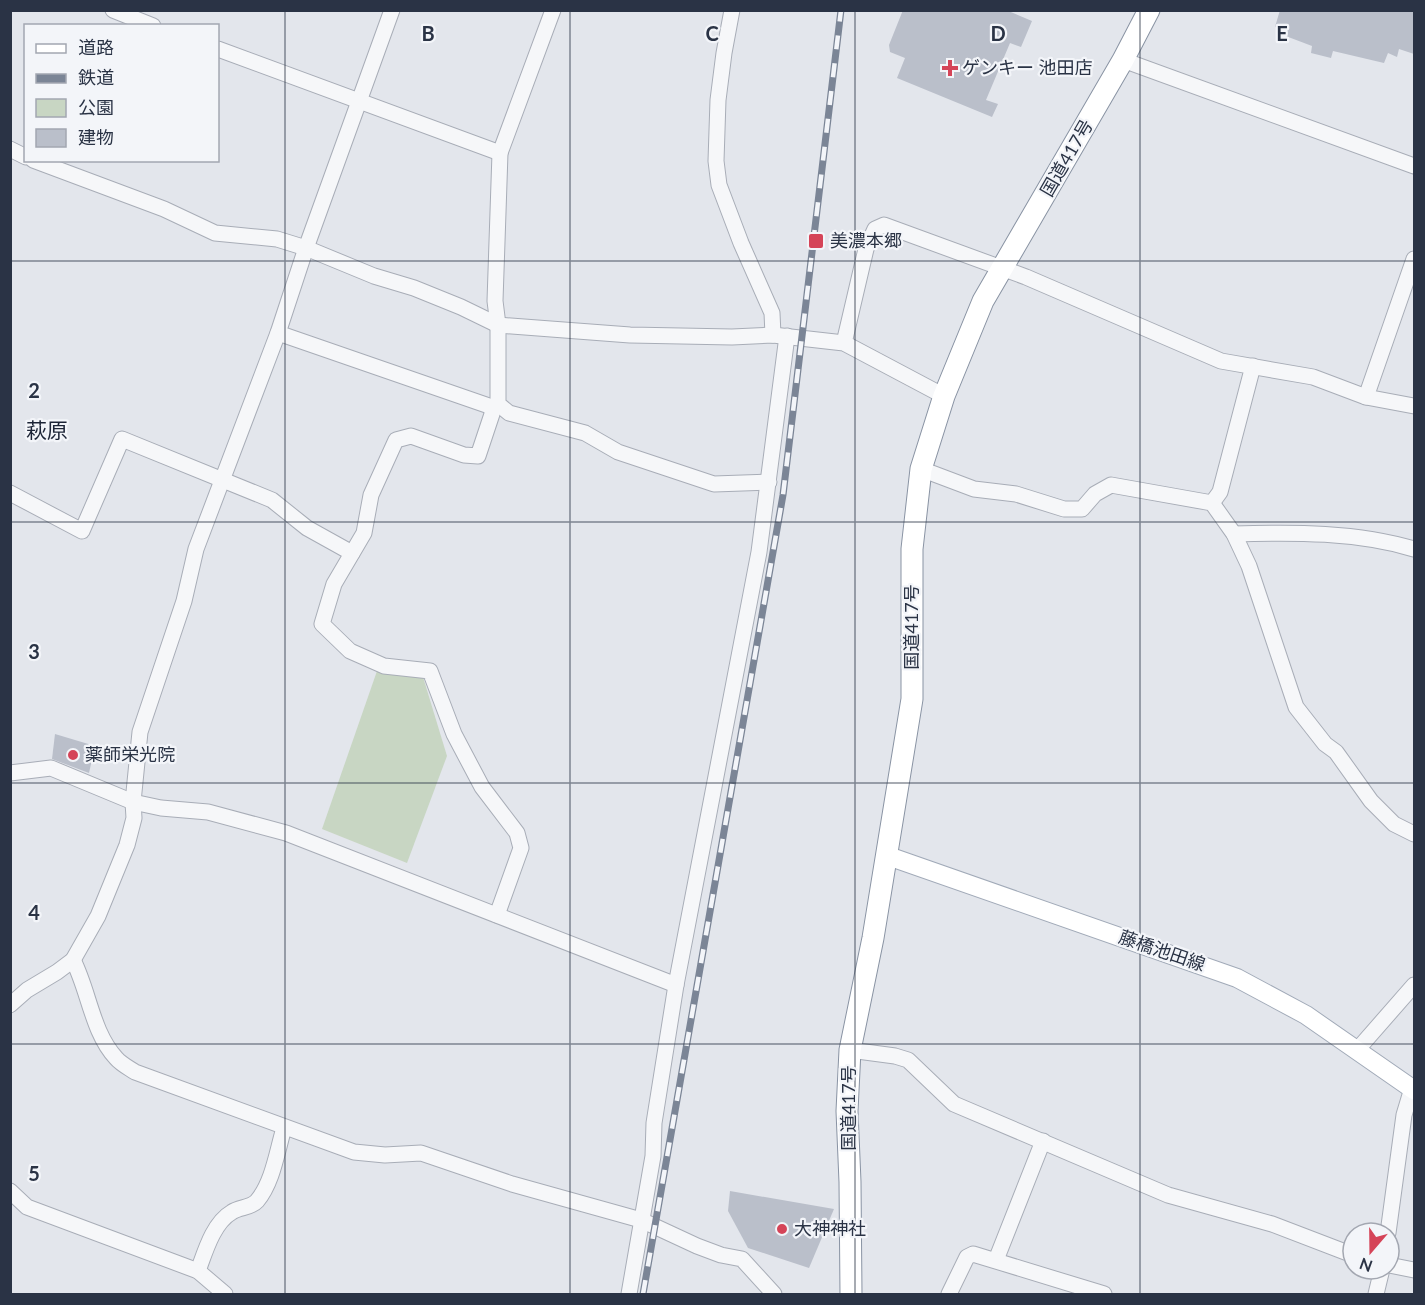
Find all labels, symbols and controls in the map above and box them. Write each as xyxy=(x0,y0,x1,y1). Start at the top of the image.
text: B xyxy=(421,21,435,45)
text: C xyxy=(705,21,719,45)
text: D xyxy=(990,21,1006,45)
text: E xyxy=(1276,21,1288,45)
legend xyxy=(24,24,219,162)
text: 道路 xyxy=(78,36,114,58)
place label: ゲンキー 池田店 xyxy=(962,56,1093,78)
marker: ゲンキー 池田店 xyxy=(943,61,957,75)
text: 鉄道 xyxy=(78,66,114,88)
text: 公園 xyxy=(78,96,114,118)
street label: 国道417号 xyxy=(1035,115,1097,200)
text: 建物 xyxy=(78,126,114,148)
place label: 美濃本郷 xyxy=(830,229,902,251)
marker: 美濃本郷 xyxy=(807,232,825,250)
text: 2 xyxy=(28,378,40,402)
district label: 萩原 xyxy=(26,417,68,442)
street label: 国道417号 xyxy=(900,584,922,670)
text: 3 xyxy=(28,639,40,663)
place label: 薬師栄光院 xyxy=(85,743,175,765)
marker: 薬師栄光院 xyxy=(66,748,80,762)
text: 4 xyxy=(28,900,40,924)
street label: 藤橋池田線 xyxy=(1116,925,1208,975)
street label: 国道417号 xyxy=(837,1065,859,1151)
text: 5 xyxy=(28,1161,40,1185)
place label: 大神神社 xyxy=(794,1217,866,1239)
north arrow xyxy=(1341,1221,1401,1281)
marker: 大神神社 xyxy=(775,1222,789,1236)
text: N xyxy=(1357,1255,1375,1277)

